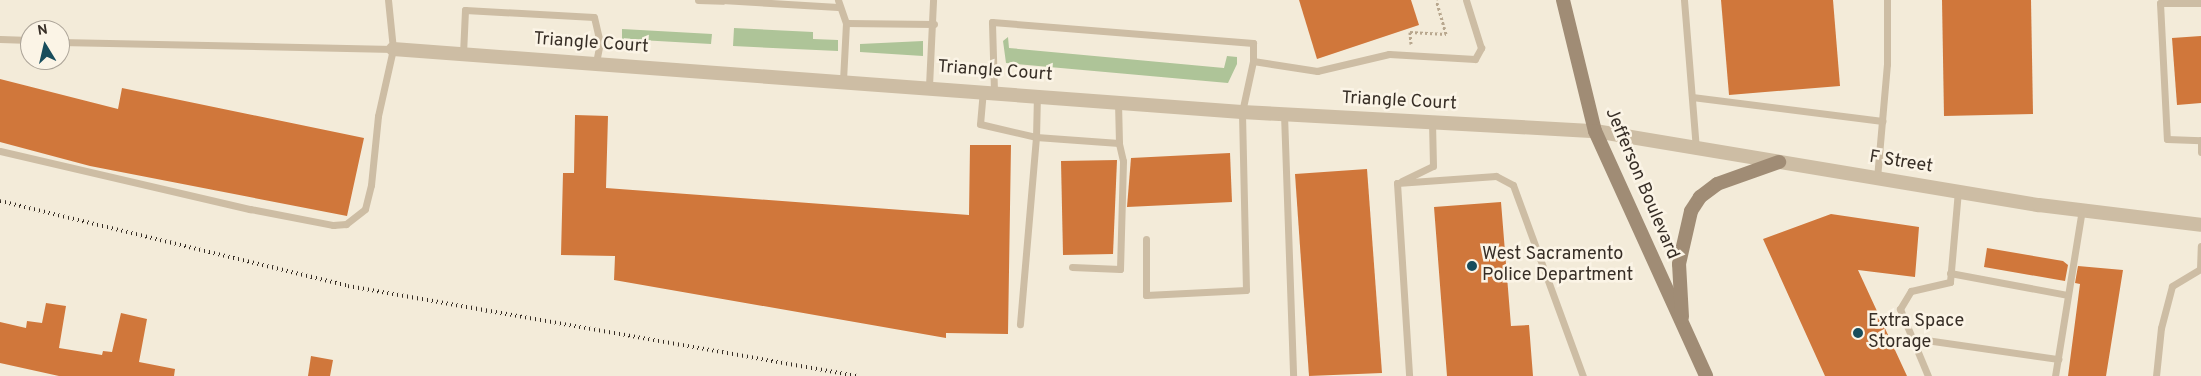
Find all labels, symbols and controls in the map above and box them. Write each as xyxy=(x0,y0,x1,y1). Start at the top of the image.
north arrow xyxy=(20,20,70,70)
text: N xyxy=(36,21,49,40)
street label: Triangle Court xyxy=(533,29,649,59)
street label: Triangle Court xyxy=(937,57,1053,87)
street label: Triangle Court xyxy=(1341,88,1457,116)
street label: Jefferson Boulevard xyxy=(1599,105,1683,263)
street label: F Street xyxy=(1868,147,1934,179)
place label: West Sacramento Police Department xyxy=(1482,245,1633,288)
marker: West Sacramento Police Department xyxy=(1466,260,1478,272)
place label: Extra Space Storage xyxy=(1868,312,1964,354)
marker: Extra Space Storage xyxy=(1852,327,1864,339)

